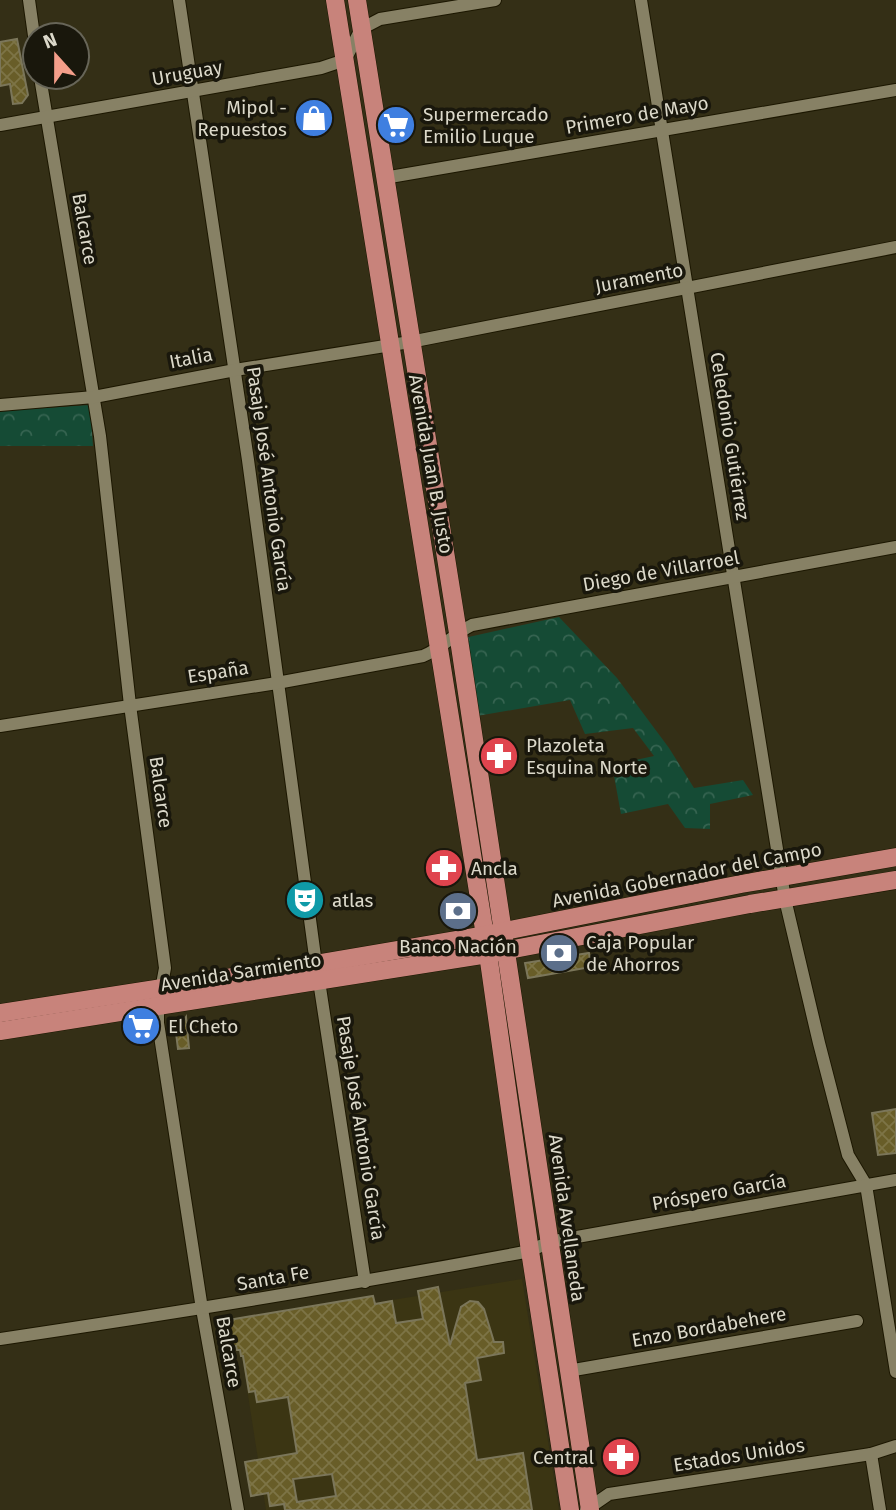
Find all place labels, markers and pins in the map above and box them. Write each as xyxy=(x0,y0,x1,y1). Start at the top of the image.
place label: Mipol - Repuestos xyxy=(197,96,287,141)
shop icon: Mipol - Repuestos xyxy=(293,97,335,139)
place label: Supermercado Emilio Luque xyxy=(423,103,548,148)
supermarket icon: Supermercado Emilio Luque xyxy=(375,104,417,146)
place label: Plazoleta Esquina Norte xyxy=(526,734,648,779)
pharmacy icon: Plazoleta Esquina Norte xyxy=(478,735,520,777)
pharmacy icon: Ancla xyxy=(423,847,465,889)
place label: Ancla xyxy=(471,857,518,880)
theatre icon: atlas xyxy=(284,879,326,921)
place label: atlas xyxy=(332,889,374,912)
bank icon: Banco Nación xyxy=(437,890,479,932)
place label: Caja Popular de Ahorros xyxy=(586,931,695,976)
bank icon: Caja Popular de Ahorros xyxy=(538,932,580,974)
place label: Banco Nación xyxy=(399,935,517,958)
supermarket icon: El Cheto xyxy=(120,1005,162,1047)
place label: El Cheto xyxy=(168,1015,238,1038)
pharmacy icon: Central xyxy=(600,1436,642,1478)
place label: Central xyxy=(533,1446,594,1469)

